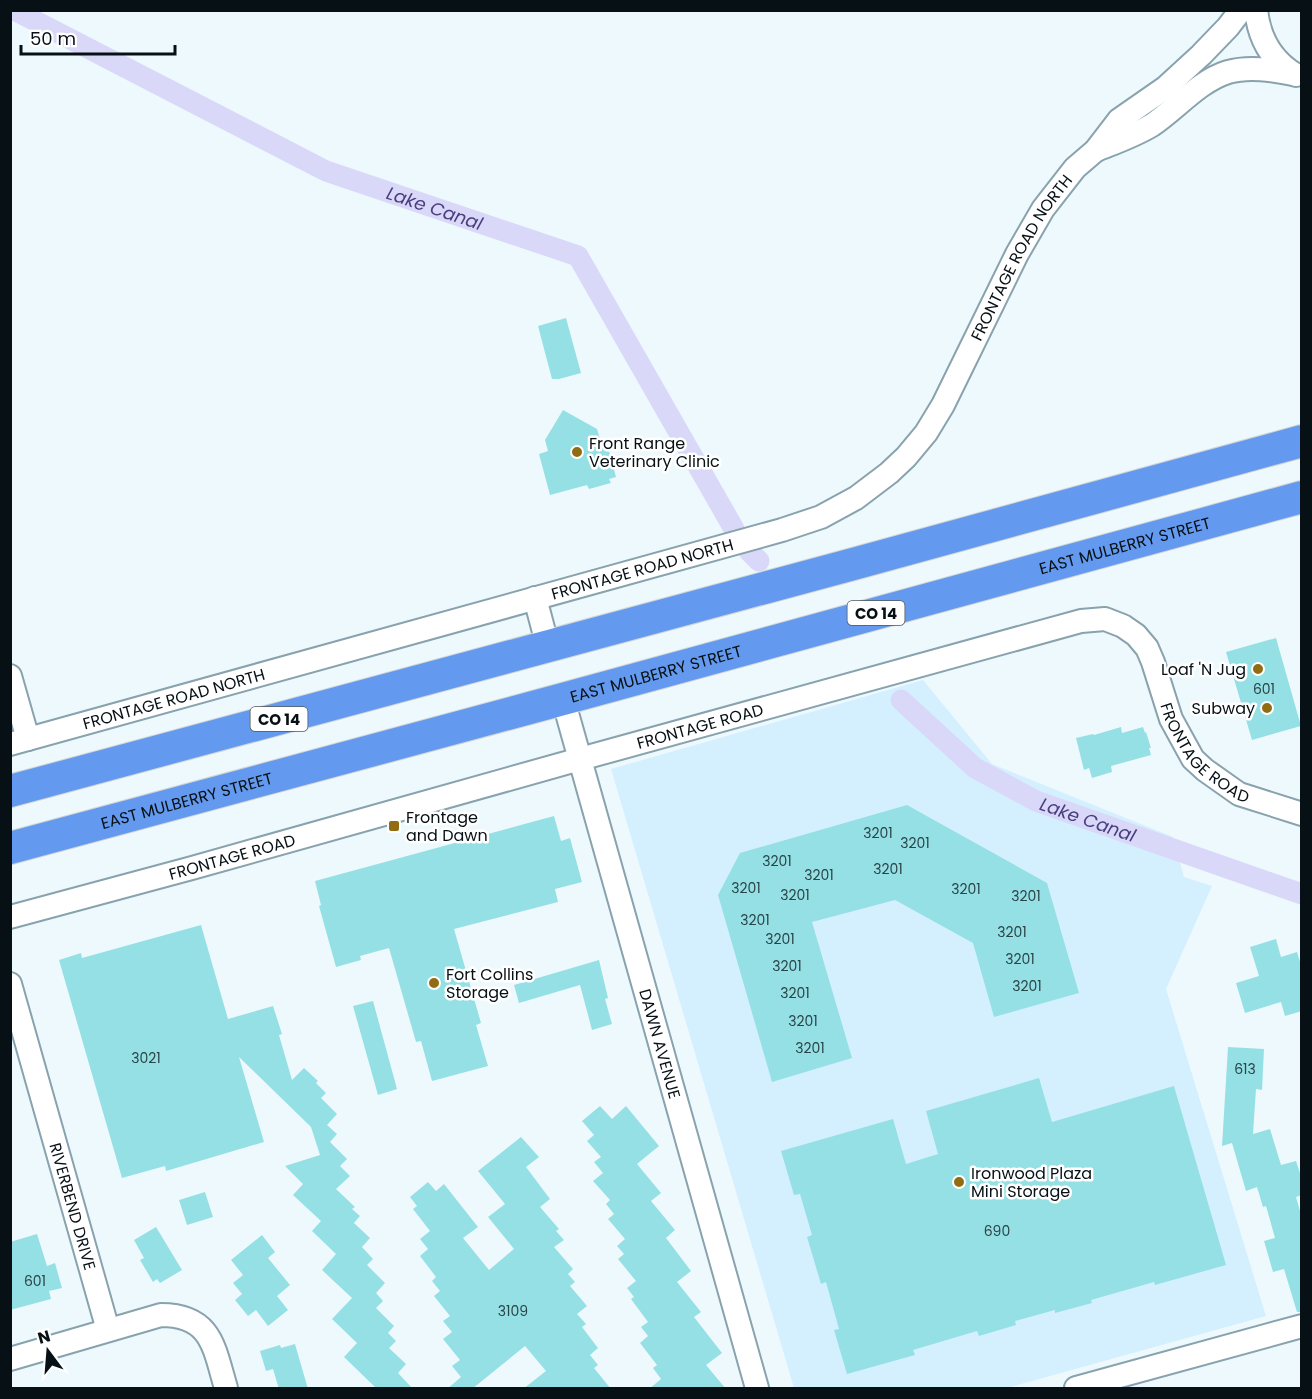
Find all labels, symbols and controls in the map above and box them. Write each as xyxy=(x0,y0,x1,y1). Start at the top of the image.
scale bar xyxy=(21,18,176,56)
text: 50 m xyxy=(30,26,76,51)
street label: FRONTAGE ROAD NORTH xyxy=(965,170,1077,344)
water label: Lake Canal xyxy=(384,180,487,236)
place label: Front Range Veterinary Clinic xyxy=(589,432,720,473)
marker: Front Range Veterinary Clinic xyxy=(570,445,584,459)
street label: EAST MULBERRY STREET xyxy=(1036,511,1213,580)
street label: FRONTAGE ROAD NORTH xyxy=(548,533,736,605)
road number: CO 14 xyxy=(848,601,904,625)
street label: EAST MULBERRY STREET xyxy=(568,639,745,708)
place label: Loaf 'N Jug xyxy=(1161,658,1246,681)
street label: FRONTAGE ROAD NORTH xyxy=(80,662,268,735)
marker: Loaf 'N Jug xyxy=(1251,662,1265,676)
house number: 601 xyxy=(1253,679,1275,699)
place label: Subway xyxy=(1192,697,1255,720)
street label: FRONTAGE ROAD xyxy=(634,698,766,754)
street label: FRONTAGE ROAD xyxy=(1155,700,1252,808)
marker: Subway xyxy=(1260,701,1274,715)
road number: CO 14 xyxy=(250,707,308,731)
street label: EAST MULBERRY STREET xyxy=(98,766,275,835)
water label: Lake Canal xyxy=(1037,791,1140,848)
place label: Frontage and Dawn xyxy=(406,806,488,847)
marker: Frontage and Dawn xyxy=(387,819,401,833)
house number: 3201 xyxy=(863,823,893,843)
street label: FRONTAGE ROAD xyxy=(166,828,298,885)
house number: 3201 xyxy=(900,833,930,853)
house number: 3201 xyxy=(762,851,792,871)
house number: 3201 xyxy=(873,859,903,879)
house number: 3201 xyxy=(804,865,834,885)
house number: 3201 xyxy=(731,878,761,898)
house number: 3201 xyxy=(951,879,981,899)
house number: 3201 xyxy=(780,885,810,905)
house number: 3201 xyxy=(1011,886,1041,906)
house number: 3201 xyxy=(740,910,770,930)
house number: 3201 xyxy=(997,922,1027,942)
house number: 3201 xyxy=(765,929,795,949)
house number: 3201 xyxy=(1005,949,1035,969)
house number: 3201 xyxy=(772,956,802,976)
place label: Fort Collins Storage xyxy=(446,963,533,1004)
marker: Fort Collins Storage xyxy=(427,976,441,990)
house number: 3201 xyxy=(1012,976,1042,996)
house number: 3201 xyxy=(780,983,810,1003)
street label: DAWN AVENUE xyxy=(634,986,686,1101)
house number: 3201 xyxy=(788,1011,818,1031)
house number: 3201 xyxy=(795,1038,825,1058)
house number: 3021 xyxy=(131,1048,161,1068)
house number: 613 xyxy=(1234,1059,1256,1079)
street label: RIVERBEND DRIVE xyxy=(44,1140,102,1273)
place label: Ironwood Plaza Mini Storage xyxy=(971,1162,1092,1203)
marker: Ironwood Plaza Mini Storage xyxy=(952,1175,966,1189)
house number: 690 xyxy=(984,1221,1010,1241)
house number: 601 xyxy=(24,1271,46,1291)
house number: 3109 xyxy=(498,1301,528,1321)
north arrow xyxy=(18,1321,78,1381)
text: N xyxy=(35,1324,53,1350)

